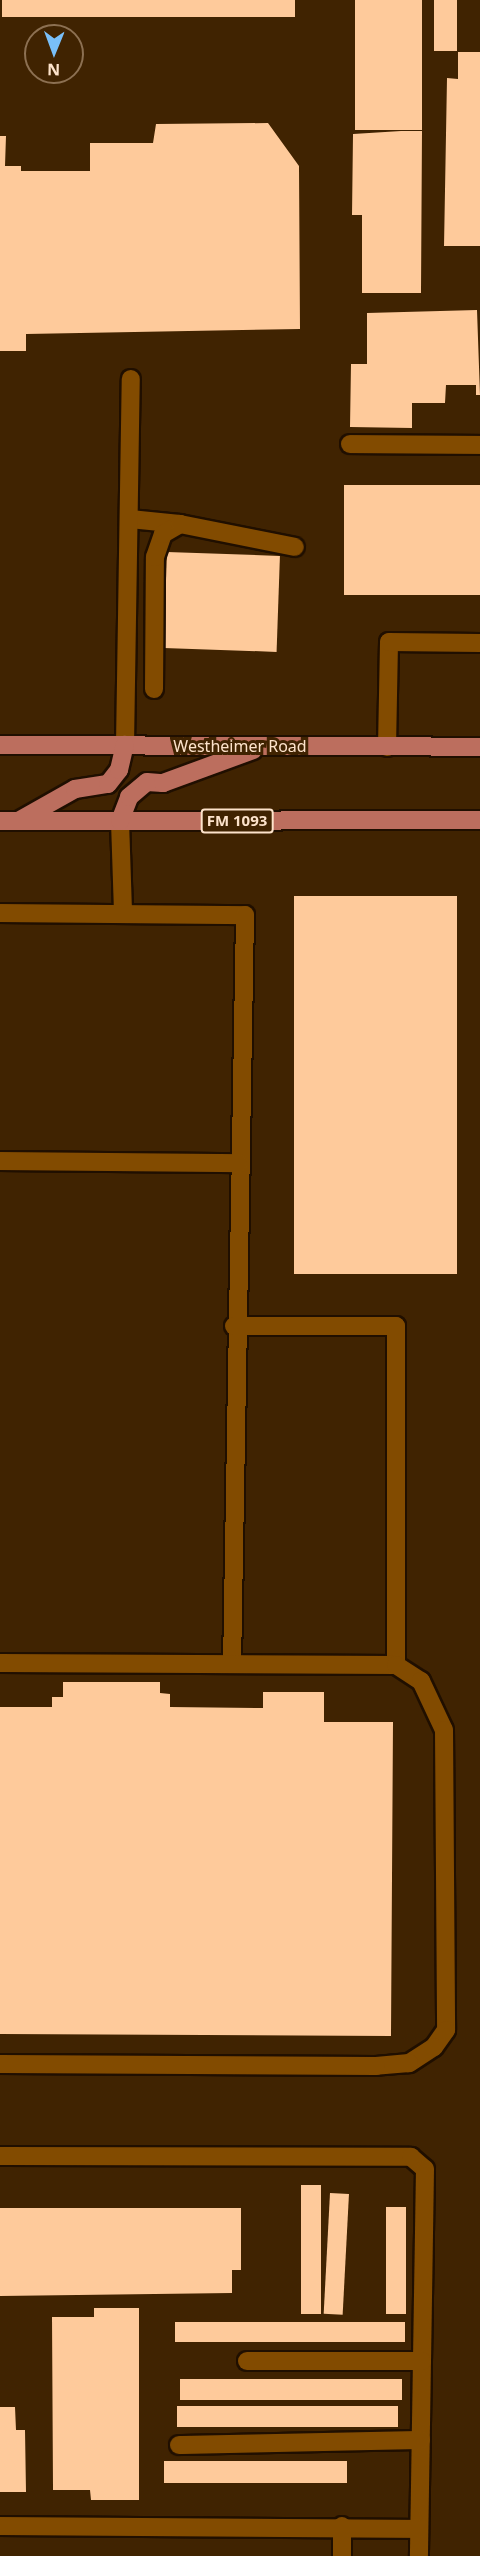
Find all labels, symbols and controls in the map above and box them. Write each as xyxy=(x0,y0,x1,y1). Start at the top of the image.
north arrow xyxy=(24,24,84,84)
text: N xyxy=(47,59,60,81)
street label: Westheimer Road xyxy=(173,736,307,756)
road number: FM 1093 xyxy=(200,809,274,833)

